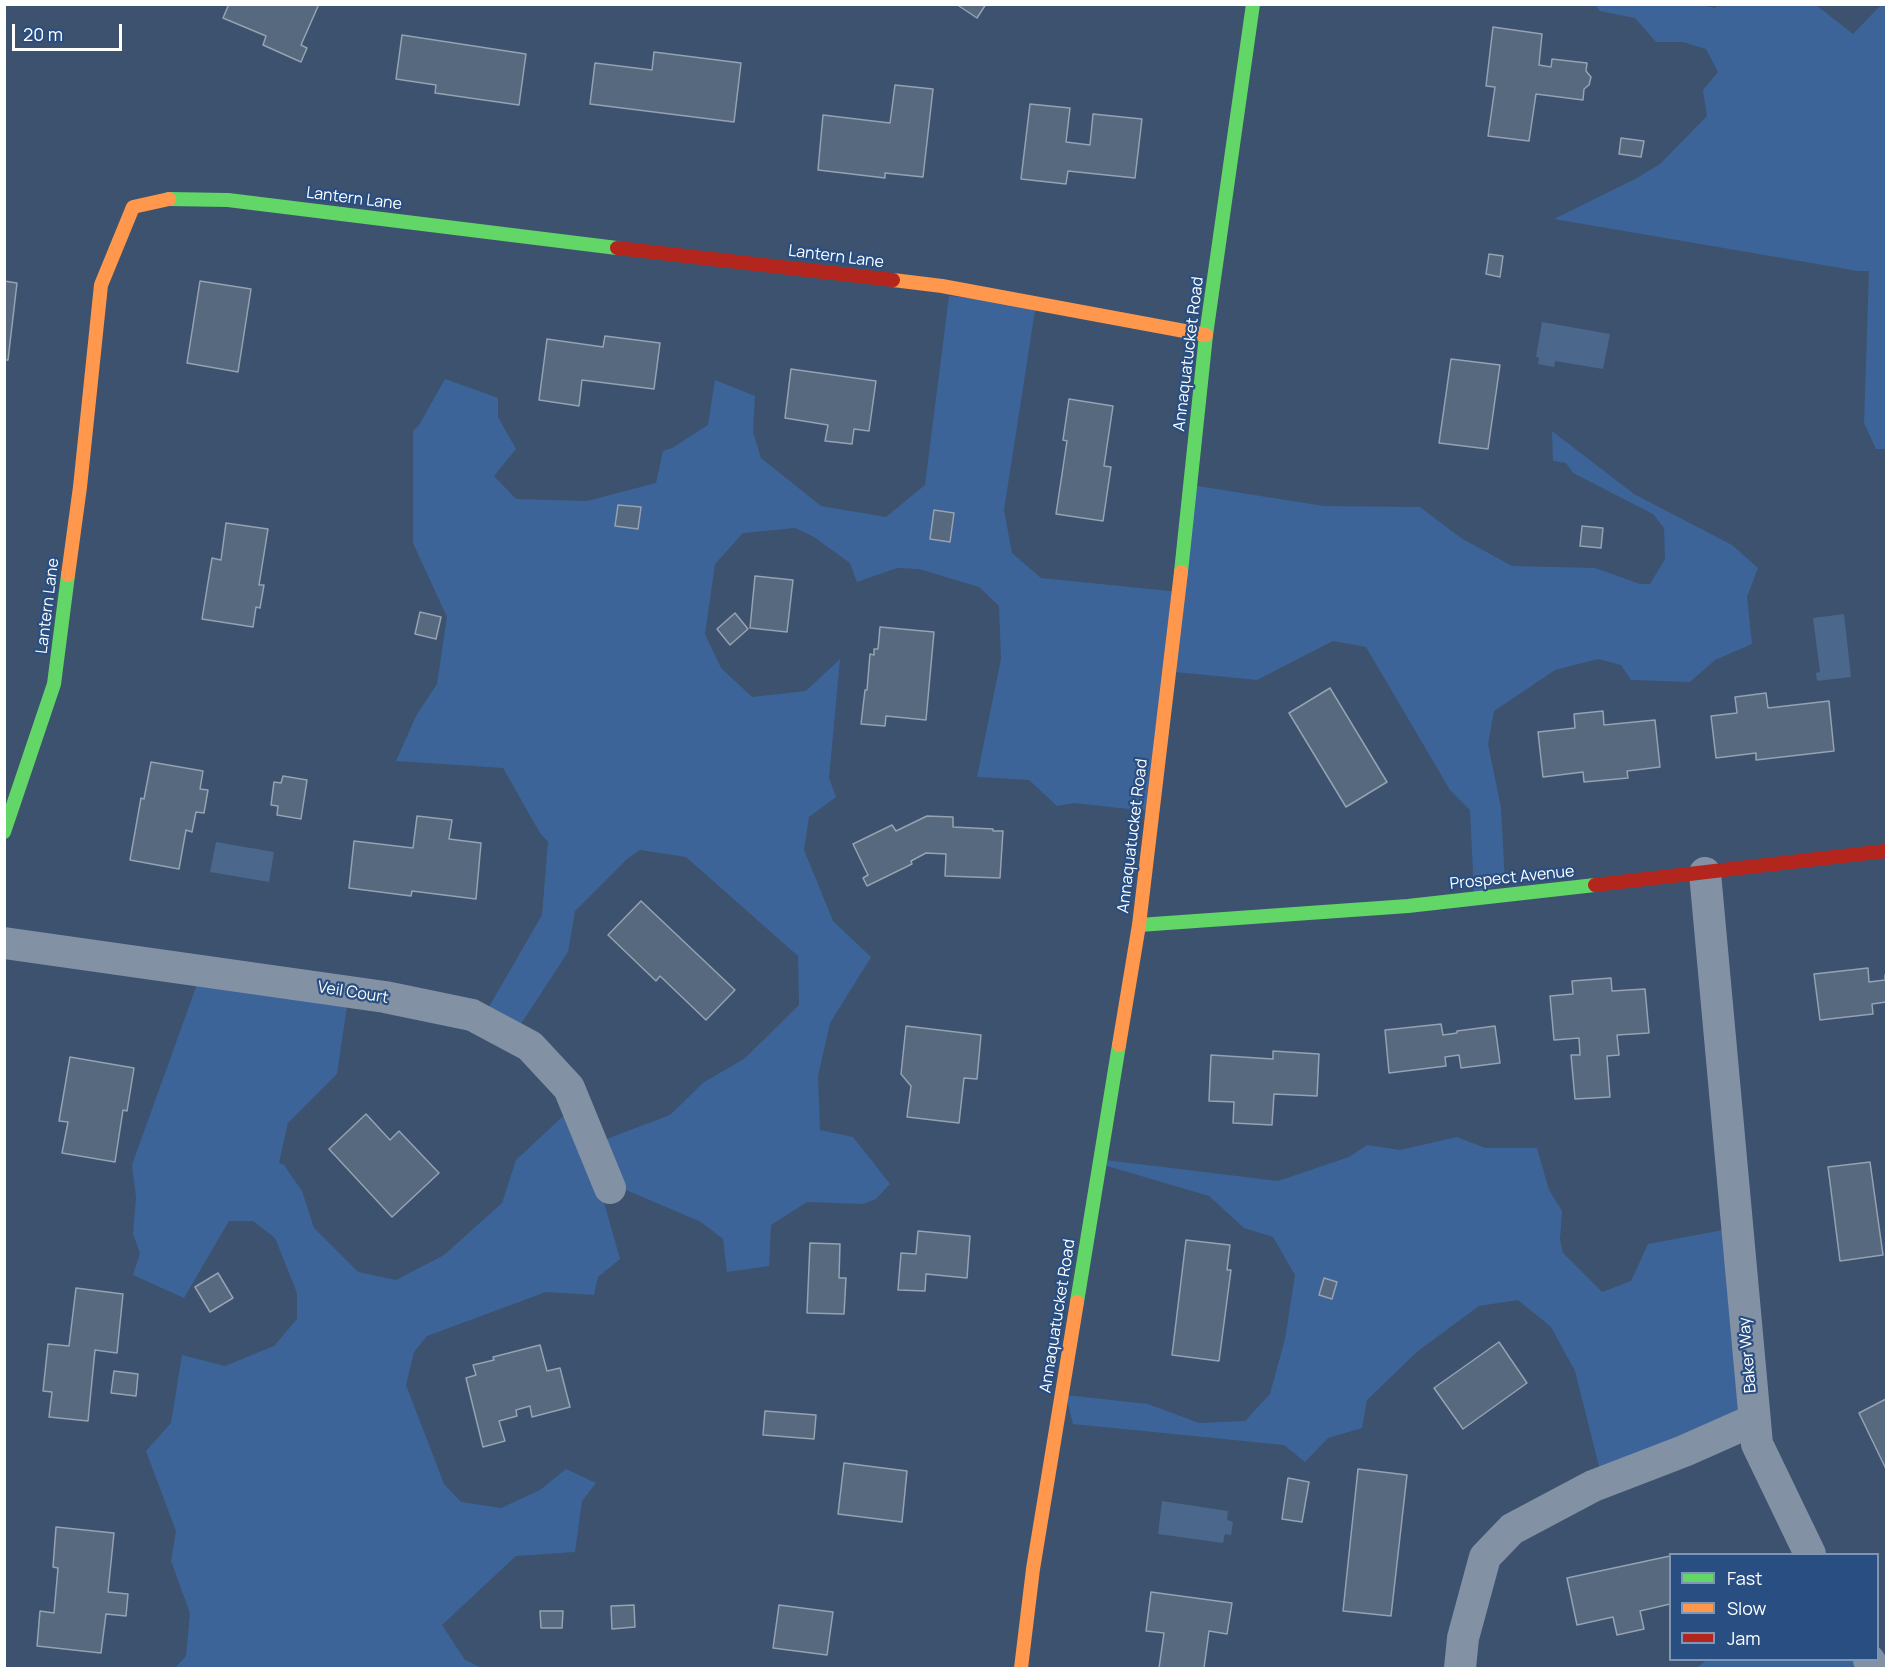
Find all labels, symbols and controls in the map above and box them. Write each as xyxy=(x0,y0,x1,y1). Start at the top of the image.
scale bar xyxy=(15,12,124,50)
text: 20 m xyxy=(23,22,63,46)
street label: Lantern Lane xyxy=(305,184,403,214)
street label: Lantern Lane xyxy=(787,242,885,272)
street label: Annaquatucket Road xyxy=(1170,276,1208,432)
street label: Lantern Lane xyxy=(33,557,63,655)
street label: Annaquatucket Road xyxy=(1114,758,1152,914)
street label: Prospect Avenue xyxy=(1449,862,1575,894)
street label: Veil Court xyxy=(316,978,390,1008)
street label: Annaquatucket Road xyxy=(1036,1238,1080,1394)
street label: Baker Way xyxy=(1735,1316,1761,1394)
legend xyxy=(1669,1553,1879,1661)
text: Fast xyxy=(1727,1566,1762,1590)
text: Slow xyxy=(1727,1596,1766,1620)
text: Jam xyxy=(1727,1626,1761,1650)

